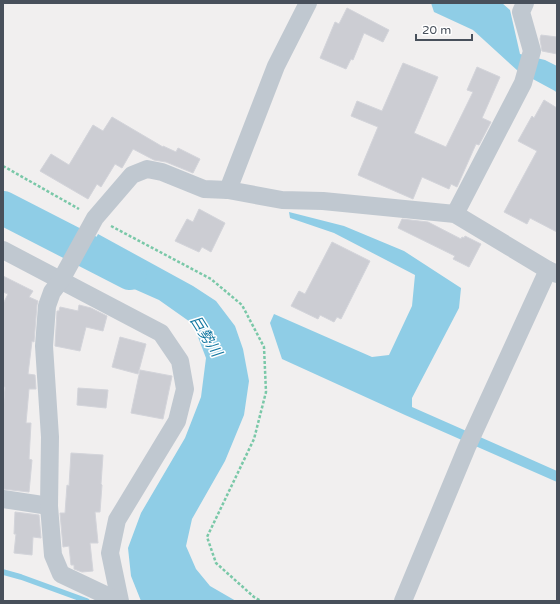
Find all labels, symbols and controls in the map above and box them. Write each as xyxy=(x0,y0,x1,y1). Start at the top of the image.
scale bar xyxy=(416,16,472,42)
text: 20 m xyxy=(422,23,451,37)
water label: 巨勢川 xyxy=(186,312,227,362)

